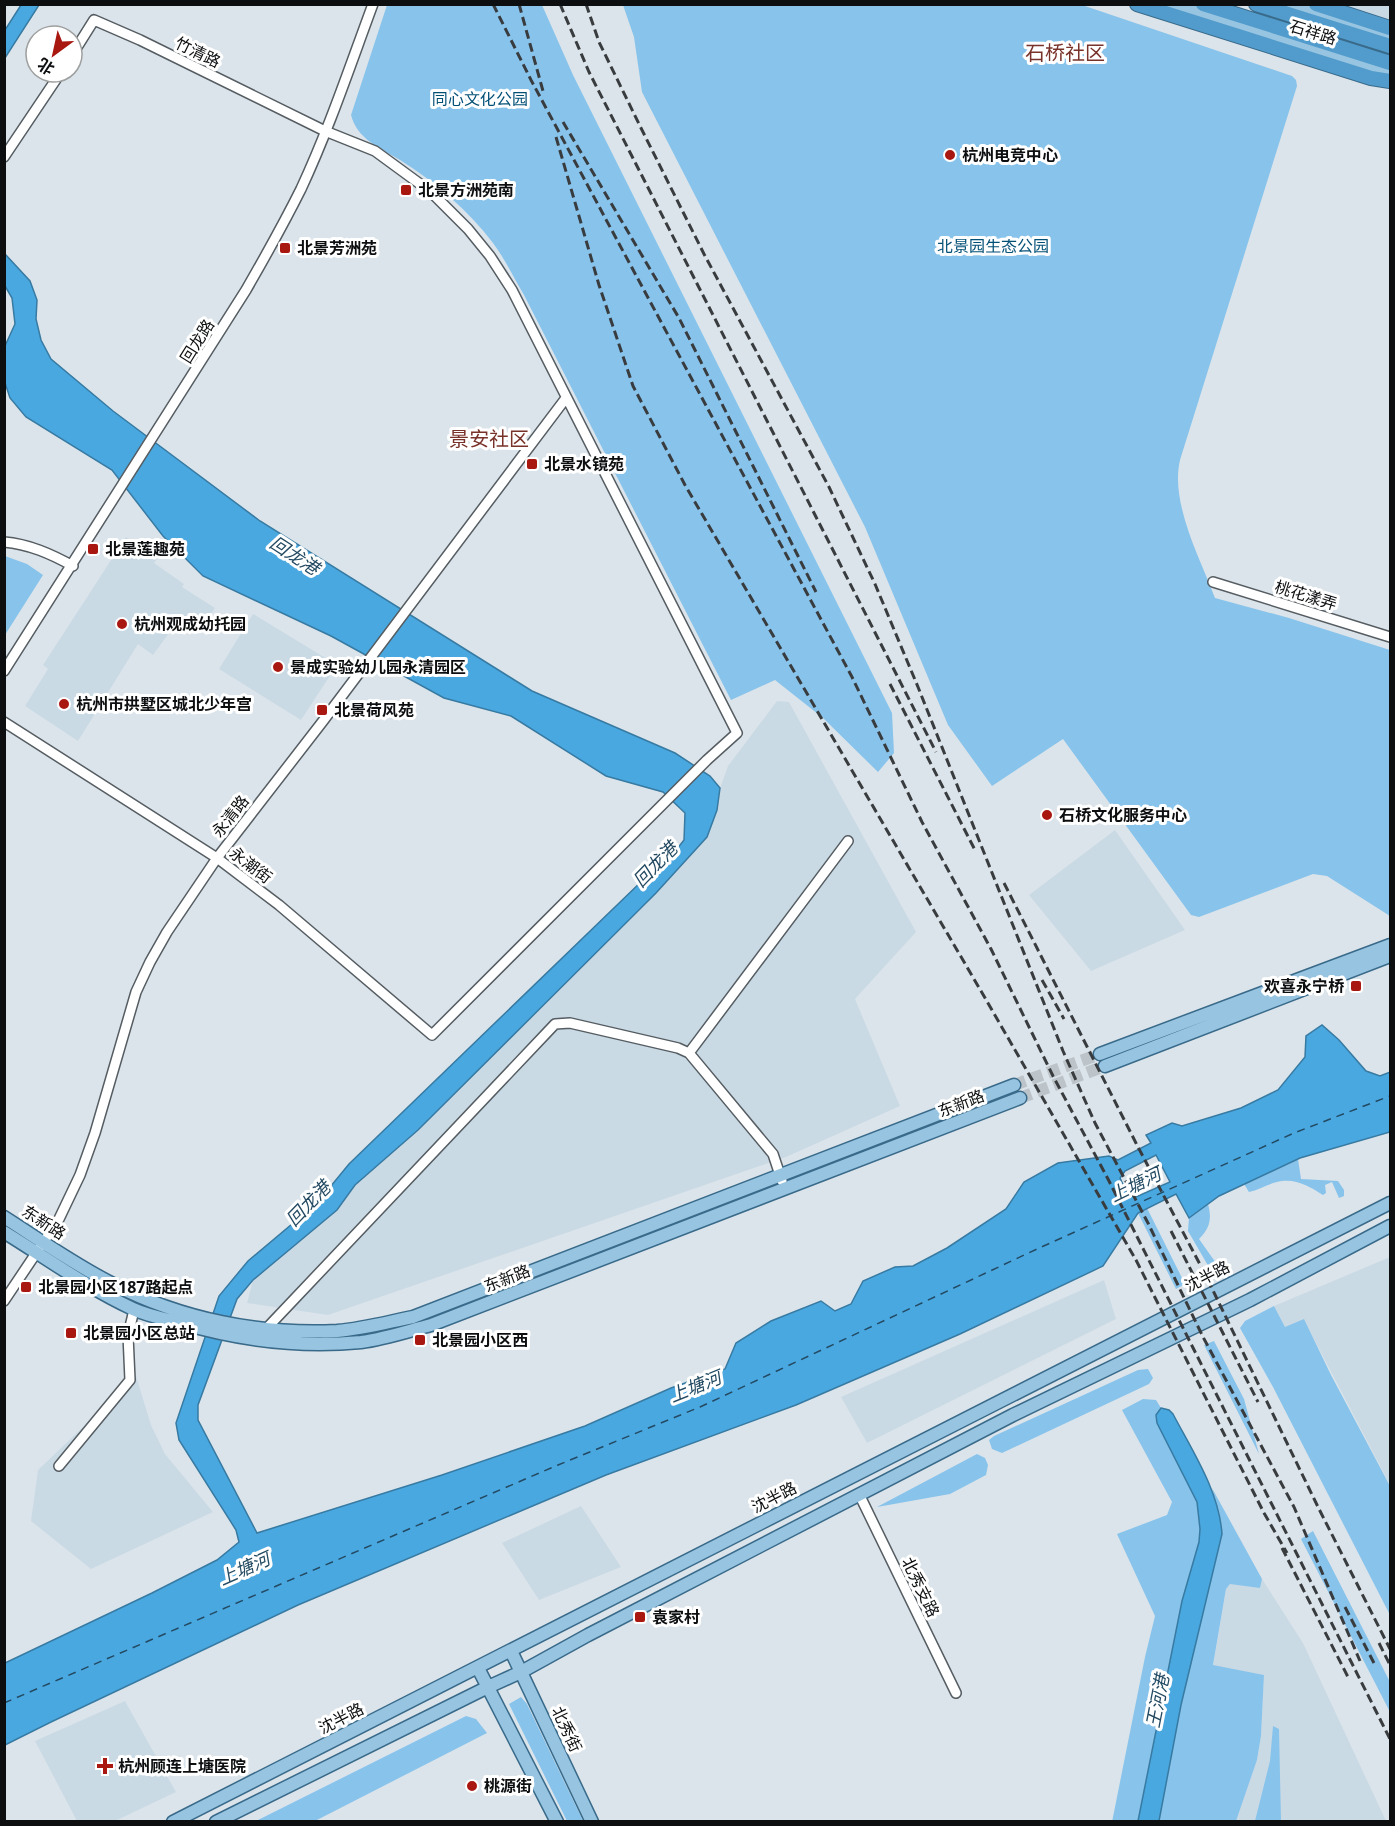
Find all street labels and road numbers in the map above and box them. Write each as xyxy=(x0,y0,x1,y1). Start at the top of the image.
street label: 石祥路 xyxy=(1287,14,1339,50)
street label: 竹清路 xyxy=(172,32,224,72)
street label: 回龙路 xyxy=(175,315,219,367)
street label: 桃花漾弄 xyxy=(1272,575,1340,615)
street label: 永清路 xyxy=(207,790,253,842)
street label: 永潮街 xyxy=(225,842,277,888)
street label: 东新路 xyxy=(935,1084,987,1122)
street label: 东新路 xyxy=(18,1200,70,1244)
street label: 沈半路 xyxy=(1181,1255,1233,1297)
street label: 东新路 xyxy=(481,1259,533,1297)
street label: 沈半路 xyxy=(748,1476,800,1518)
street label: 北秀支路 xyxy=(897,1553,945,1621)
street label: 沈半路 xyxy=(315,1697,367,1739)
street label: 北秀街 xyxy=(547,1703,587,1755)

